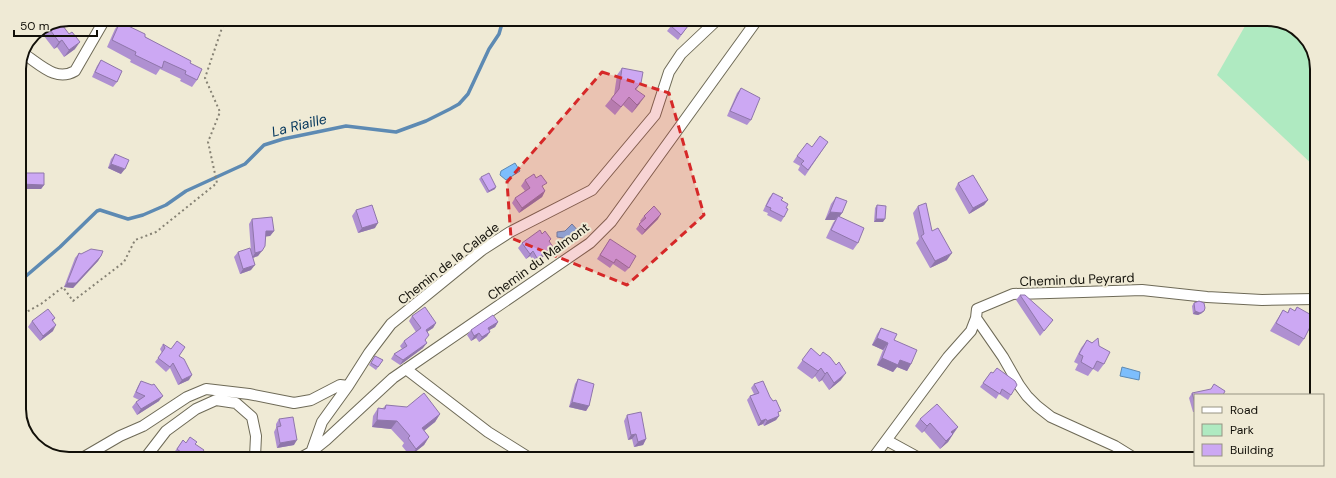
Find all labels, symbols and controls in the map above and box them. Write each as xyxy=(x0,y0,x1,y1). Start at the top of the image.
scale bar xyxy=(14,12,97,38)
text: 50 m xyxy=(20,18,49,34)
water label: La Riaille xyxy=(270,109,328,141)
street label: Chemin de la Calade xyxy=(394,218,502,308)
street label: Chemin du Malmont xyxy=(484,219,592,304)
street label: Chemin du Peyrard xyxy=(1019,269,1135,290)
legend xyxy=(1194,394,1324,466)
text: Road xyxy=(1230,402,1258,418)
text: Park xyxy=(1230,422,1254,438)
text: Building xyxy=(1230,442,1274,458)

